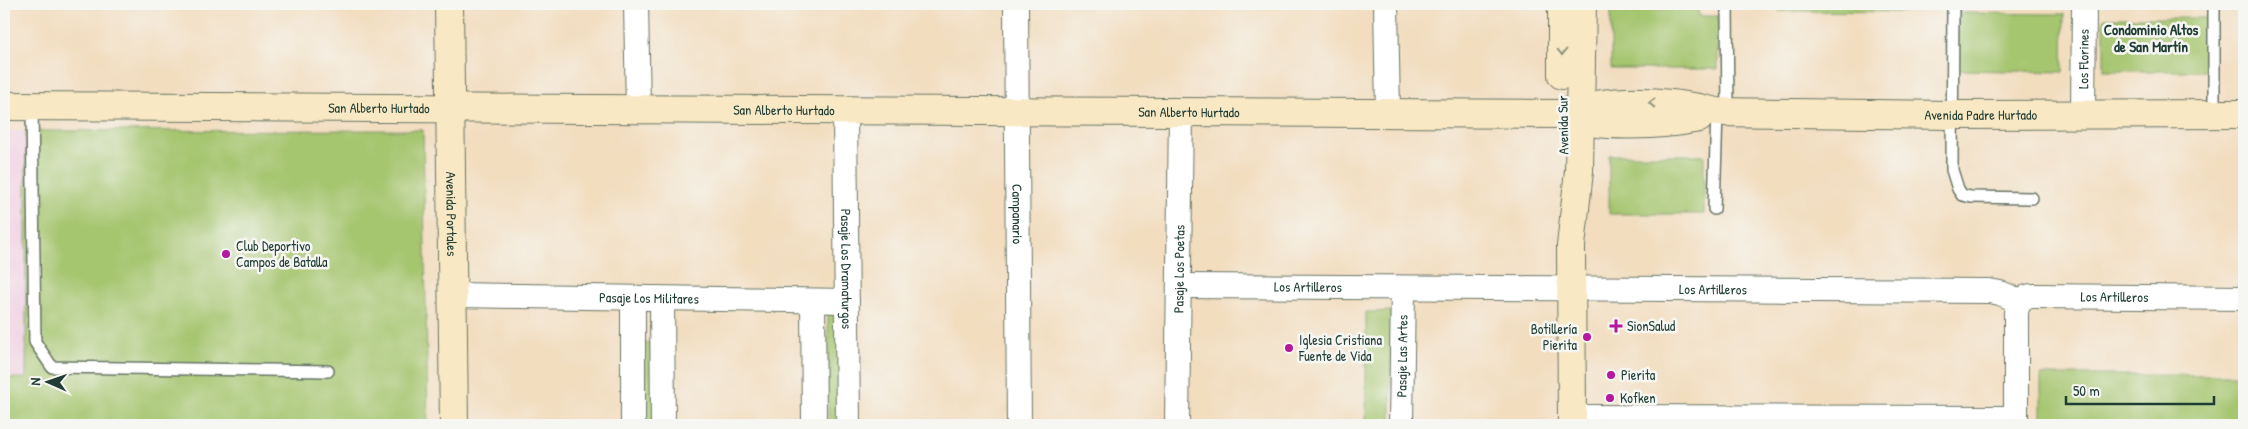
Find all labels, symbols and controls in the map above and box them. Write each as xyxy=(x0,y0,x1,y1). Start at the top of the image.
district label: Condominio Altos de San Martín xyxy=(2104,19,2198,57)
street label: Los Florines xyxy=(2073,29,2093,89)
one-way arrow xyxy=(1557,49,1567,57)
street label: Avenida Sur xyxy=(1552,95,1573,155)
one-way arrow xyxy=(1648,97,1656,108)
street label: San Alberto Hurtado xyxy=(328,98,430,117)
street label: San Alberto Hurtado xyxy=(733,100,835,119)
street label: San Alberto Hurtado xyxy=(1138,102,1240,121)
street label: Avenida Padre Hurtado xyxy=(1924,105,2037,124)
street label: Avenida Portales xyxy=(442,172,462,256)
street label: Campanario xyxy=(1007,184,1028,245)
street label: Pasaje Los Dramaturgos xyxy=(836,209,857,329)
street label: Pasaje Los Poetas xyxy=(1168,225,1189,313)
place label: Club Deportivo Campos de Batalla xyxy=(236,236,328,272)
marker: Club Deportivo Campos de Batalla xyxy=(220,248,232,260)
street label: Los Artilleros xyxy=(1274,277,1342,296)
street label: Los Artilleros xyxy=(1679,279,1747,299)
street label: Los Artilleros xyxy=(2080,286,2148,306)
street label: Pasaje Los Militares xyxy=(599,287,699,308)
street label: Pasaje Las Artes xyxy=(1391,315,1412,397)
place label: SionSalud xyxy=(1627,316,1676,335)
place label: Botillería Pierita xyxy=(1531,319,1578,354)
marker: SionSalud xyxy=(1609,319,1623,333)
place label: Iglesia Cristiana Fuente de Vida xyxy=(1298,330,1382,365)
marker: Botillería Pierita xyxy=(1581,331,1593,343)
marker: Iglesia Cristiana Fuente de Vida xyxy=(1283,342,1295,354)
north arrow xyxy=(22,356,72,406)
place label: Pierita xyxy=(1621,365,1656,384)
marker: Pierita xyxy=(1605,369,1617,381)
scale bar xyxy=(2066,374,2213,406)
text: N xyxy=(25,377,44,386)
text: 50 m xyxy=(2073,380,2100,401)
place label: Kofken xyxy=(1620,388,1656,407)
marker: Kofken xyxy=(1604,392,1616,404)

